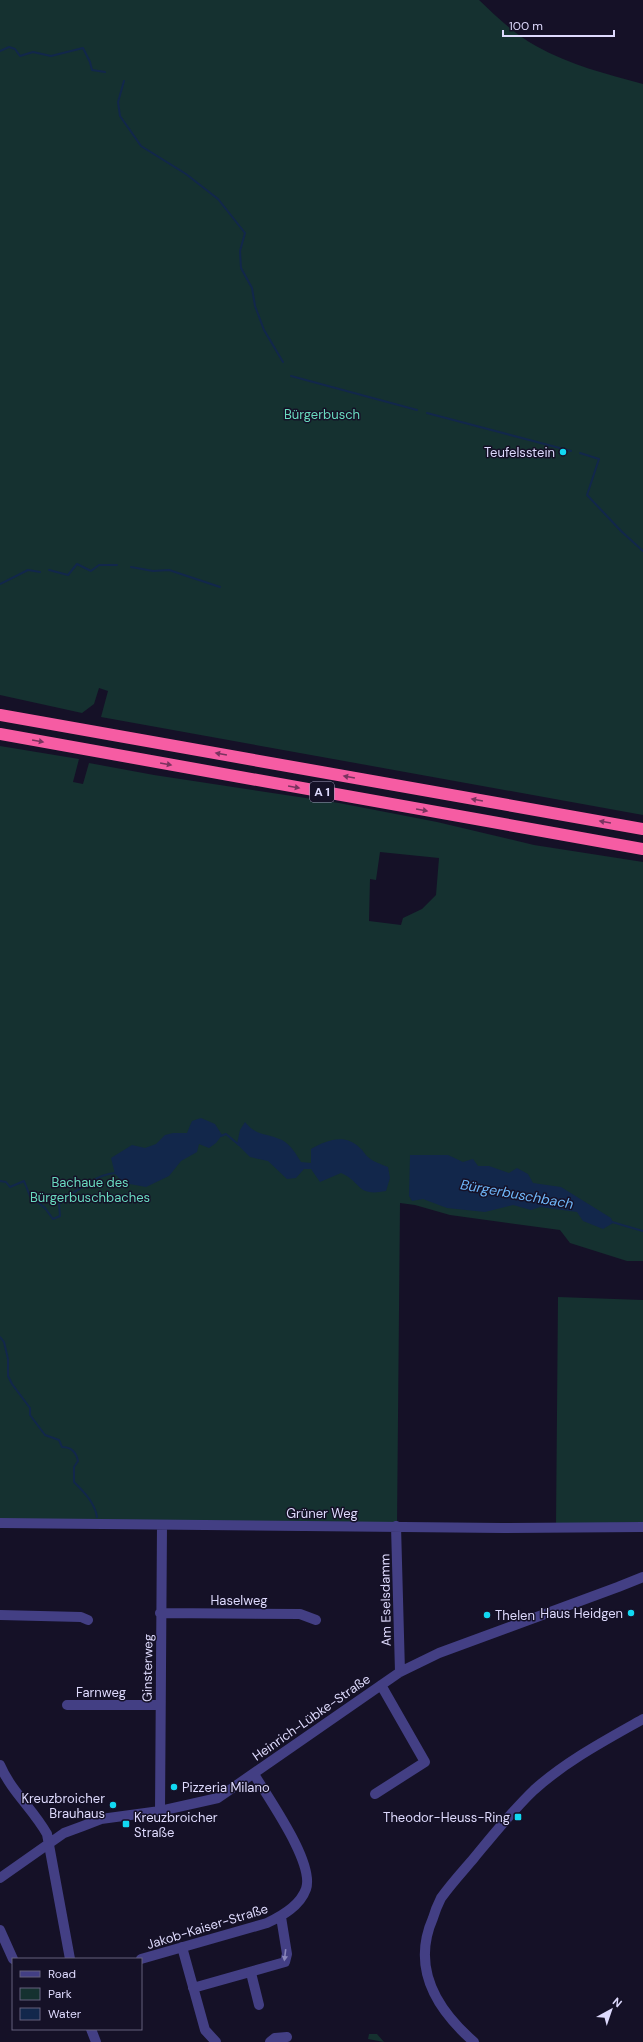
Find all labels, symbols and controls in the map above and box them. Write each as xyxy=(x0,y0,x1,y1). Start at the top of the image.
scale bar xyxy=(503,12,614,38)
text: 100 m xyxy=(509,18,543,34)
park label: Bürgerbusch xyxy=(284,406,360,423)
place label: Teufelsstein xyxy=(484,444,555,461)
marker: Teufelsstein xyxy=(558,447,568,457)
one-way arrow xyxy=(32,739,44,745)
one-way arrow xyxy=(215,751,227,757)
one-way arrow xyxy=(160,762,172,768)
one-way arrow xyxy=(343,774,355,780)
road number: A 1 xyxy=(310,782,334,802)
one-way arrow xyxy=(288,784,300,790)
one-way arrow xyxy=(471,796,483,802)
one-way arrow xyxy=(416,807,428,813)
one-way arrow xyxy=(599,819,611,825)
park label: Bachaue des Bürgerbuschbaches xyxy=(30,1174,150,1206)
water label: Bürgerbuschbach xyxy=(459,1175,575,1213)
street label: Grüner Weg xyxy=(286,1505,358,1522)
street label: Am Eselsdamm xyxy=(376,1553,395,1647)
street label: Haselweg xyxy=(210,1592,268,1609)
place label: Haus Heidgen xyxy=(540,1605,623,1622)
place label: Thelen xyxy=(495,1607,535,1624)
marker: Haus Heidgen xyxy=(626,1608,636,1618)
marker: Thelen xyxy=(482,1610,492,1620)
street label: Ginsterweg xyxy=(138,1634,157,1702)
street label: Heinrich-Lübke-Straße xyxy=(249,1670,373,1765)
street label: Farnweg xyxy=(76,1684,126,1701)
place label: Pizzeria Milano xyxy=(182,1779,270,1796)
marker: Pizzeria Milano xyxy=(169,1782,179,1792)
place label: Kreuzbroicher Brauhaus xyxy=(21,1790,105,1822)
marker: Kreuzbroicher Brauhaus xyxy=(108,1800,118,1810)
place label: Kreuzbroicher Straße xyxy=(134,1809,218,1841)
place label: Theodor-Heuss-Ring xyxy=(383,1809,510,1826)
marker: Theodor-Heuss-Ring xyxy=(513,1812,523,1822)
marker: Kreuzbroicher Straße xyxy=(121,1819,131,1829)
street label: Jakob-Kaiser-Straße xyxy=(144,1900,270,1953)
one-way arrow xyxy=(282,1949,288,1962)
legend xyxy=(12,1958,142,2030)
text: Road xyxy=(48,1966,76,1982)
text: Park xyxy=(48,1986,72,2002)
north arrow xyxy=(591,1990,631,2030)
text: N xyxy=(610,1994,625,2010)
text: Water xyxy=(48,2006,82,2022)

